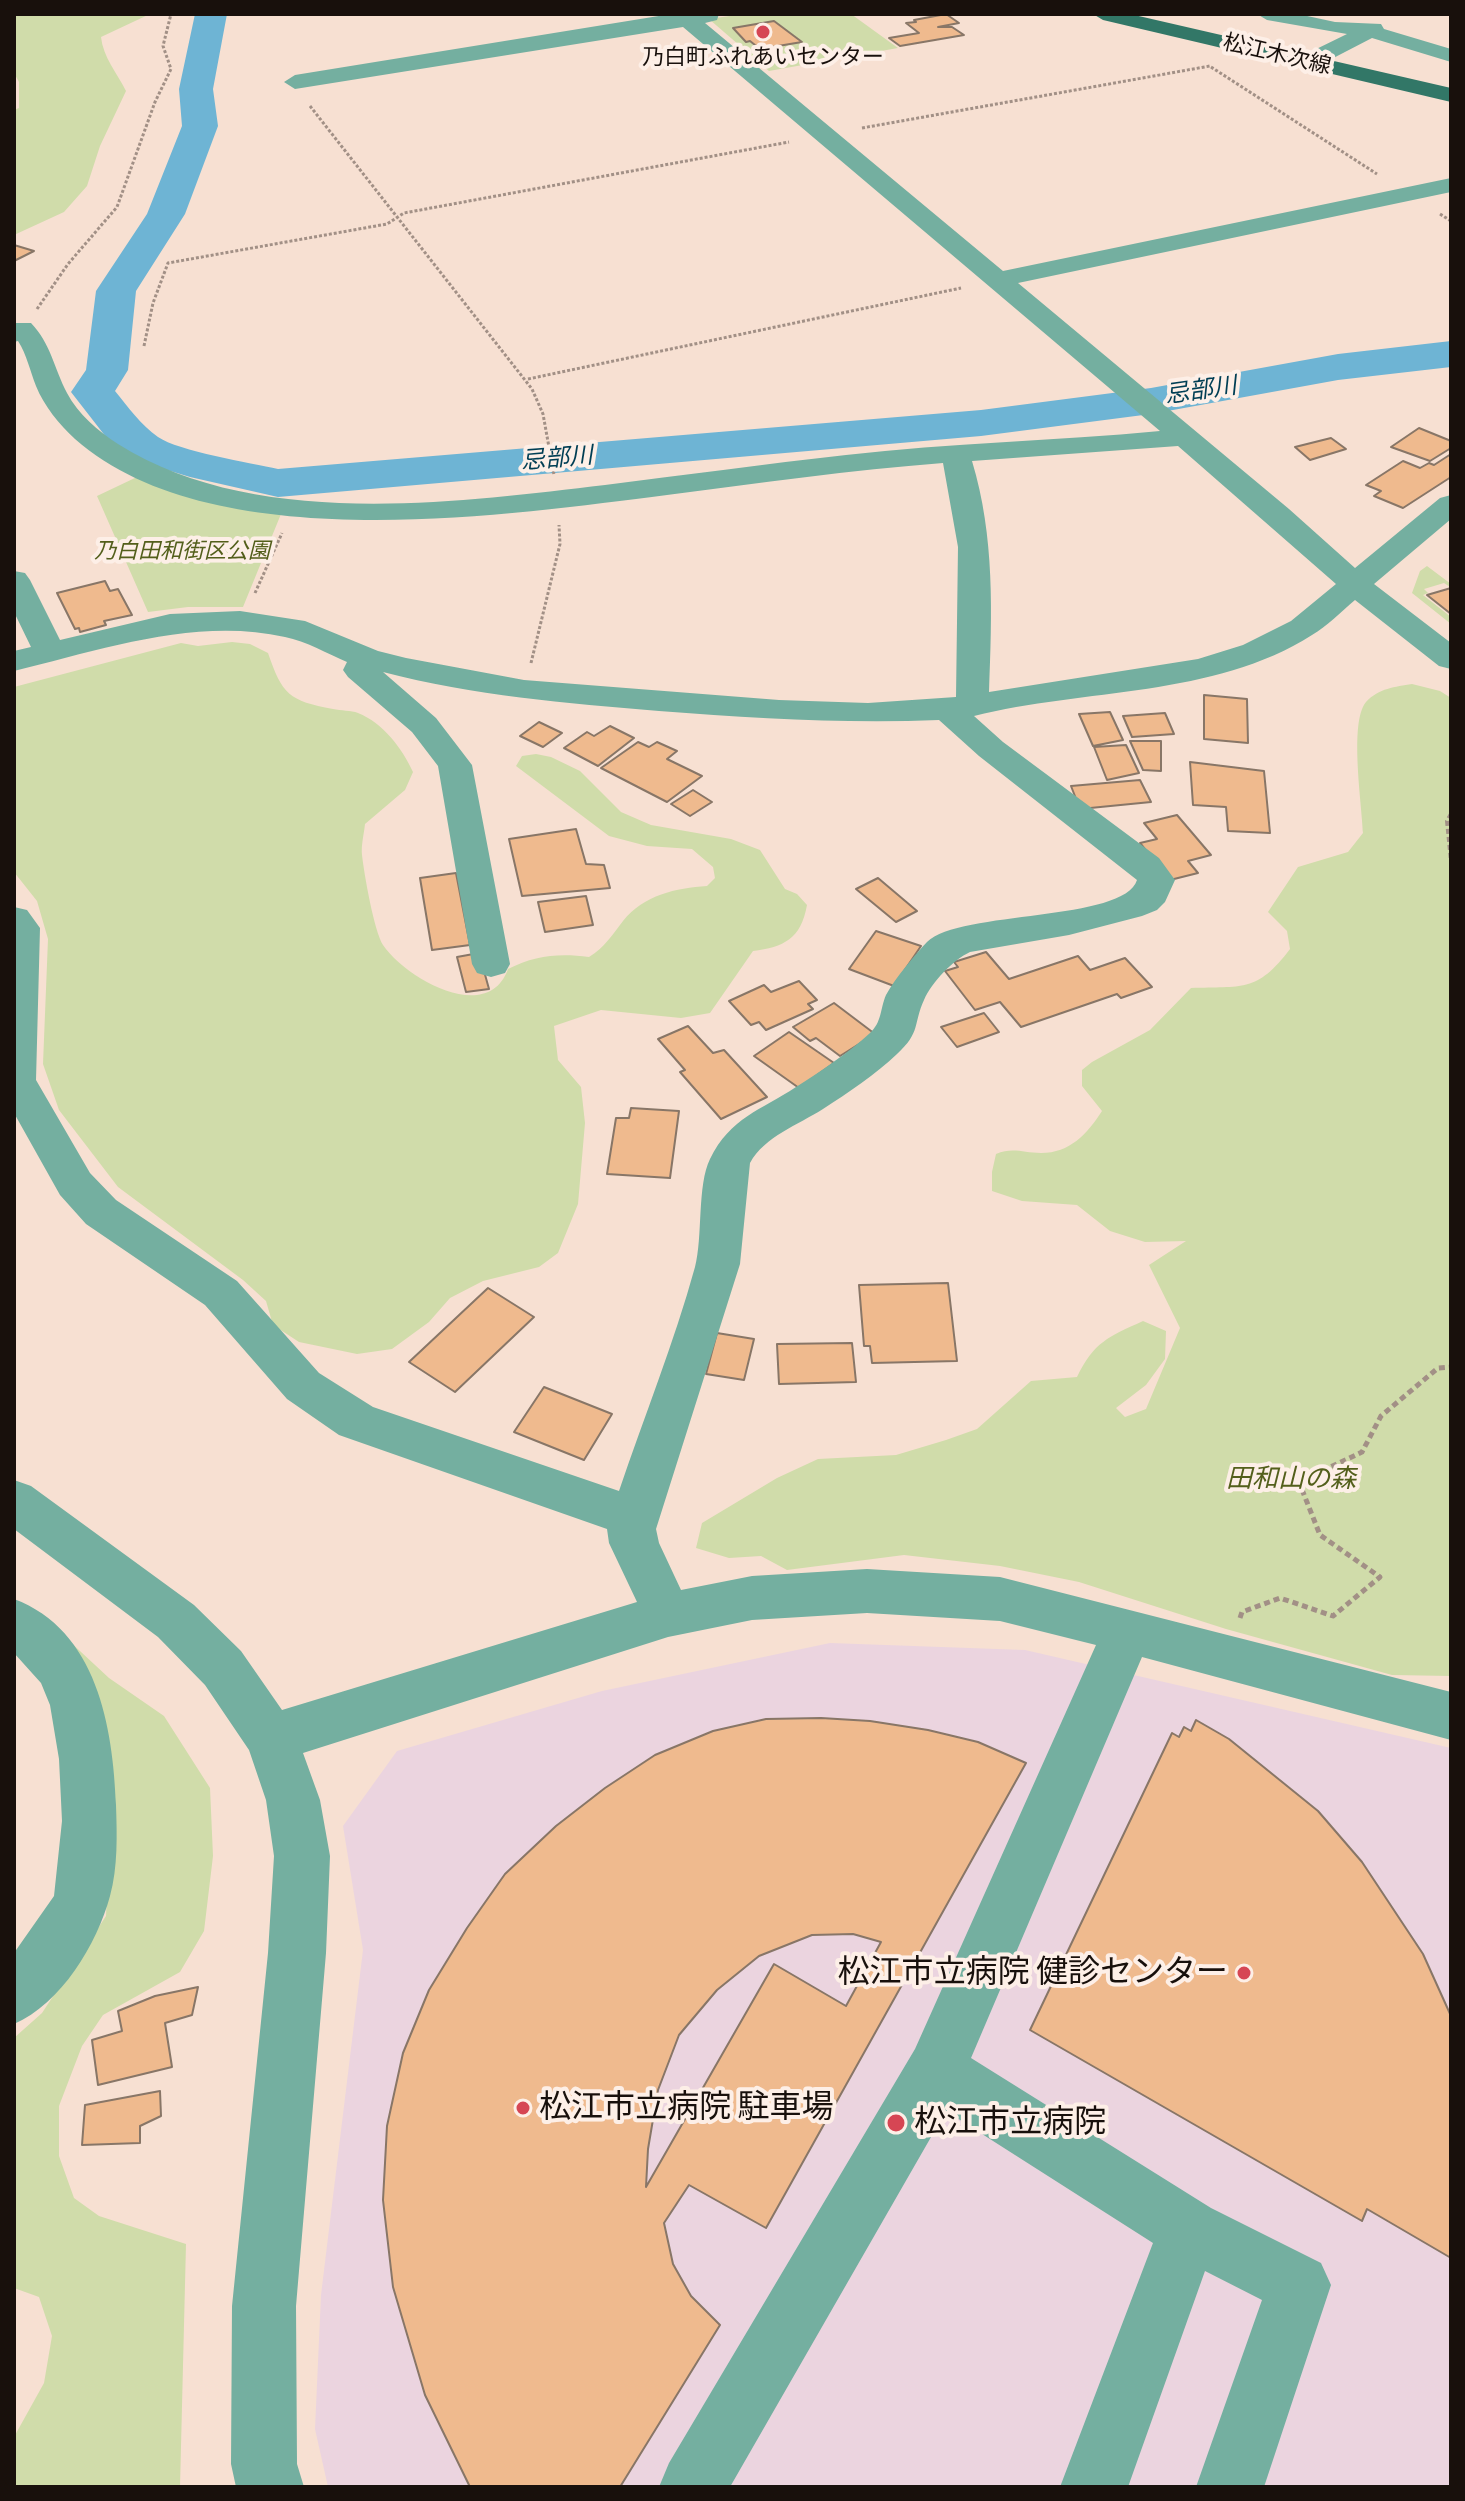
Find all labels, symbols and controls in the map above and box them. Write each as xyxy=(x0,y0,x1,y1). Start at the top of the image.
marker: 乃白町ふれあいセンター xyxy=(754,23,772,41)
street label: 松江木次線 xyxy=(1220,30,1334,80)
place label: 乃白町ふれあいセンター xyxy=(642,45,884,71)
water label: 忌部川 xyxy=(1163,372,1239,410)
water label: 忌部川 xyxy=(520,442,594,476)
park label: 乃白田和街区公園 xyxy=(94,539,270,565)
park label: 田和山の森 xyxy=(1226,1464,1356,1496)
place label: 松江市立病院 健診センター xyxy=(838,1954,1228,1992)
marker: 松江市立病院 健診センター xyxy=(1235,1964,1253,1982)
place label: 松江市立病院 駐車場 xyxy=(539,2089,833,2127)
marker: 松江市立病院 駐車場 xyxy=(514,2099,532,2117)
place label: 松江市立病院 xyxy=(914,2104,1106,2142)
marker: 松江市立病院 xyxy=(885,2112,907,2134)

